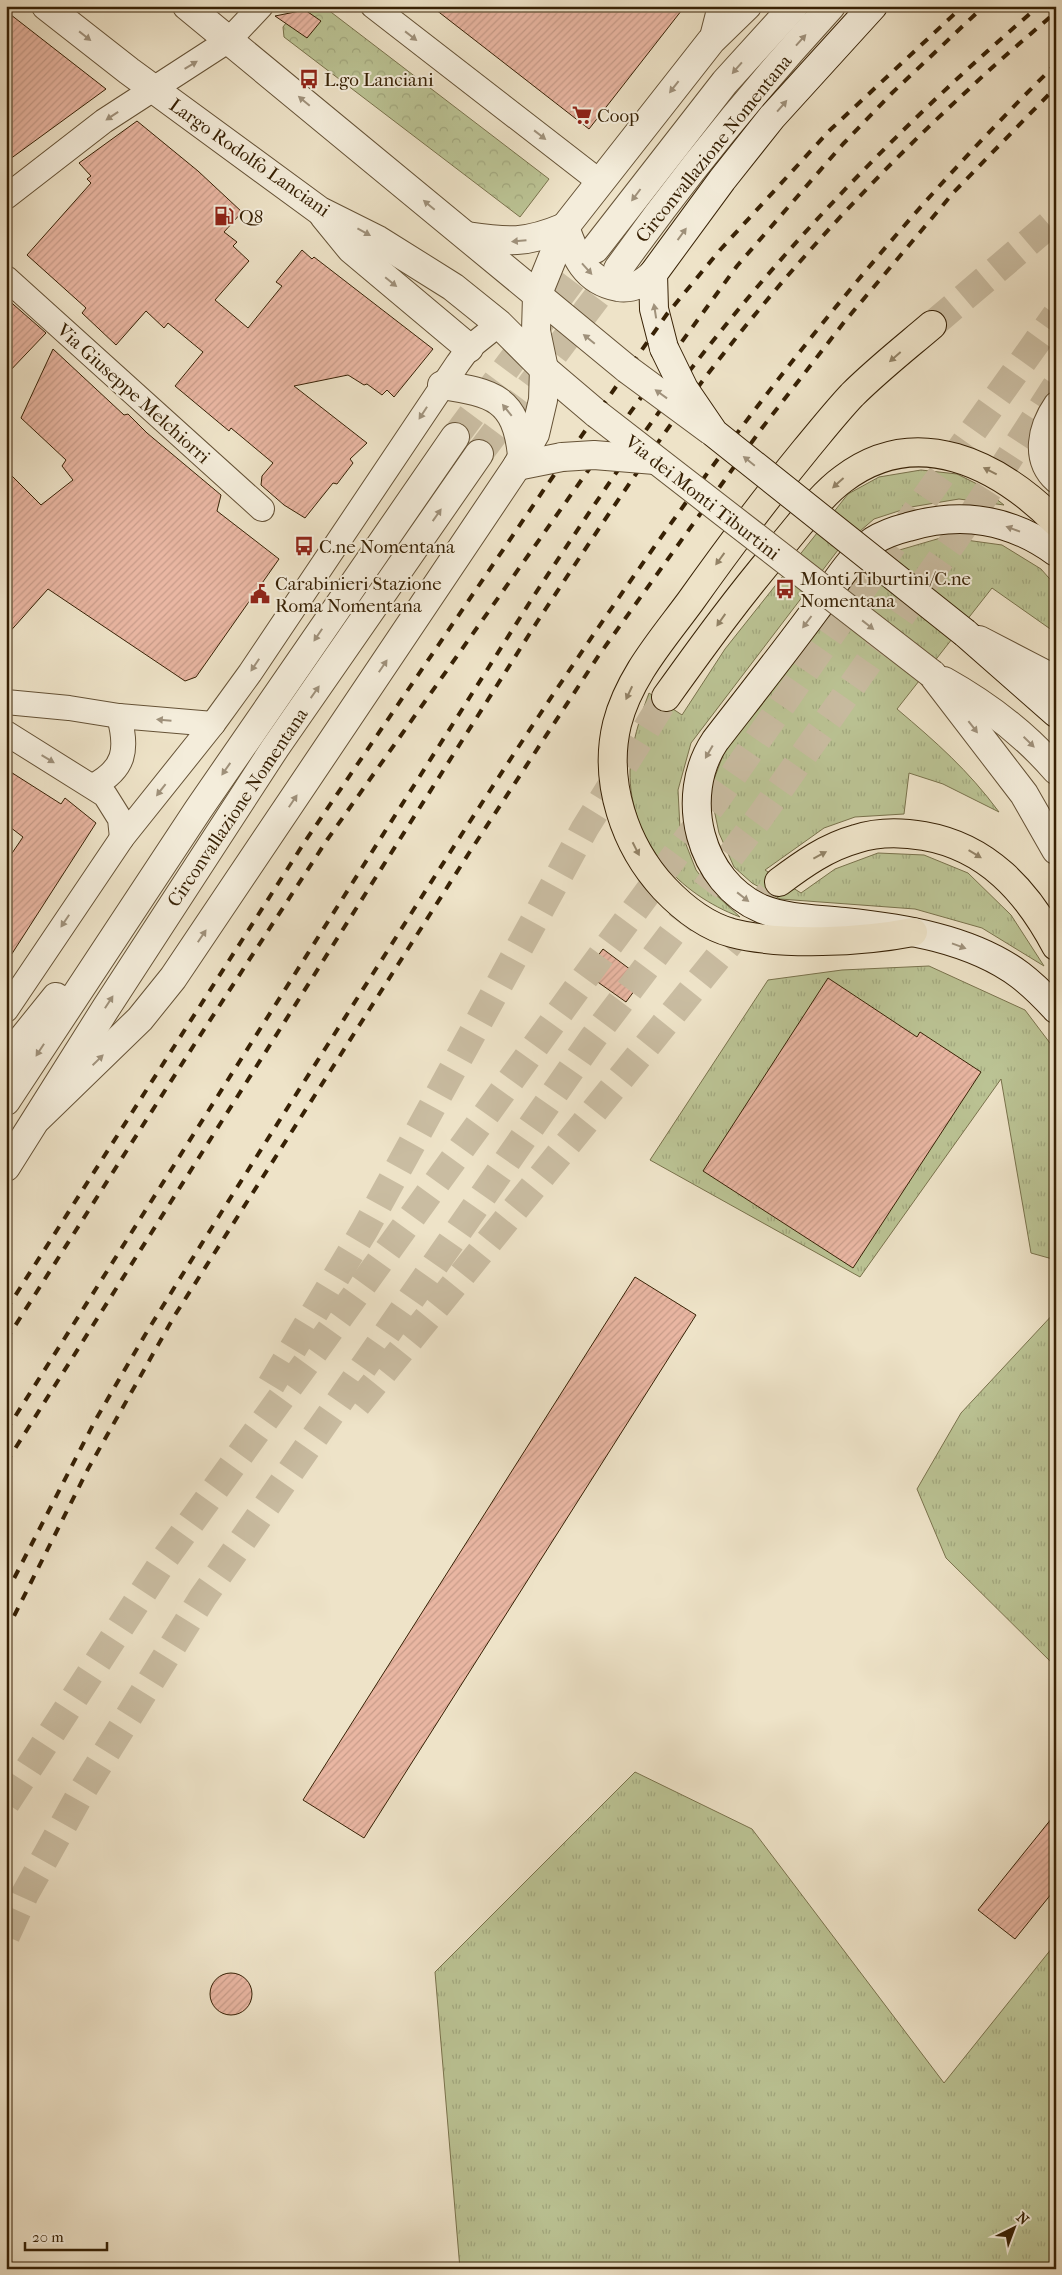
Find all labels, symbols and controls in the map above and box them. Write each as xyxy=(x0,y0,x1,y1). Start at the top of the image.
one-way arrow xyxy=(78,31,91,42)
one-way arrow xyxy=(405,31,418,41)
one-way arrow xyxy=(795,34,807,46)
street label: Circonvallazione Nomentana xyxy=(631,50,796,247)
one-way arrow xyxy=(185,60,198,69)
one-way arrow xyxy=(731,61,743,73)
bus stop icon: L.go Lanciani xyxy=(298,68,320,90)
place label: L.go Lanciani xyxy=(324,69,434,91)
one-way arrow xyxy=(669,80,680,93)
street label: Largo Rodolfo Lanciani xyxy=(165,94,334,222)
one-way arrow xyxy=(298,96,311,107)
one-way arrow xyxy=(776,100,787,113)
supermarket icon: Coop xyxy=(571,104,593,126)
place label: Coop xyxy=(597,105,639,127)
one-way arrow xyxy=(105,111,119,120)
one-way arrow xyxy=(533,130,546,141)
one-way arrow xyxy=(630,188,641,201)
one-way arrow xyxy=(423,199,436,210)
fuel station icon: Q8 xyxy=(213,205,235,227)
place label: Q8 xyxy=(239,206,263,228)
one-way arrow xyxy=(677,227,687,241)
one-way arrow xyxy=(357,228,371,237)
one-way arrow xyxy=(511,237,527,245)
one-way arrow xyxy=(581,263,593,275)
one-way arrow xyxy=(384,277,397,288)
one-way arrow xyxy=(650,303,658,319)
street label: Via Giuseppe Melchiorri xyxy=(52,319,215,469)
one-way arrow xyxy=(583,333,596,344)
one-way arrow xyxy=(889,351,901,363)
one-way arrow xyxy=(654,389,668,399)
one-way arrow xyxy=(502,403,512,416)
one-way arrow xyxy=(418,407,428,420)
street label: Via dei Monti Tiburtini xyxy=(620,430,784,565)
one-way arrow xyxy=(742,455,755,466)
one-way arrow xyxy=(983,467,997,475)
one-way arrow xyxy=(831,478,844,489)
one-way arrow xyxy=(432,508,442,522)
one-way arrow xyxy=(1005,525,1020,533)
bus stop icon: C.ne Nomentana xyxy=(293,535,315,557)
place label: C.ne Nomentana xyxy=(319,536,455,558)
one-way arrow xyxy=(715,552,726,565)
place label: Monti Tiburtini/C.ne Nomentana xyxy=(800,568,971,612)
place label: Carabinieri Stazione Roma Nomentana xyxy=(275,573,442,617)
bus stop icon: Monti Tiburtini/C.ne Nomentana xyxy=(774,578,796,600)
public building icon: Carabinieri Stazione Roma Nomentana xyxy=(249,583,271,605)
one-way arrow xyxy=(716,613,726,627)
one-way arrow xyxy=(802,615,812,629)
one-way arrow xyxy=(861,620,875,630)
one-way arrow xyxy=(313,628,323,642)
one-way arrow xyxy=(250,658,260,672)
one-way arrow xyxy=(378,659,388,673)
one-way arrow xyxy=(310,685,320,698)
one-way arrow xyxy=(625,686,633,700)
street label: Circonvallazione Nomentana xyxy=(163,704,313,911)
one-way arrow xyxy=(156,716,172,724)
one-way arrow xyxy=(967,720,978,733)
one-way arrow xyxy=(1023,736,1035,748)
one-way arrow xyxy=(705,744,713,759)
one-way arrow xyxy=(41,754,54,763)
one-way arrow xyxy=(221,762,231,776)
one-way arrow xyxy=(155,783,166,796)
one-way arrow xyxy=(288,795,298,808)
one-way arrow xyxy=(632,842,640,856)
one-way arrow xyxy=(968,849,981,858)
one-way arrow xyxy=(813,851,827,859)
one-way arrow xyxy=(736,892,750,902)
one-way arrow xyxy=(61,914,70,928)
one-way arrow xyxy=(197,929,207,943)
one-way arrow xyxy=(952,943,967,950)
one-way arrow xyxy=(104,996,114,1009)
one-way arrow xyxy=(35,1043,45,1056)
one-way arrow xyxy=(91,1054,103,1066)
north arrow xyxy=(990,2202,1040,2252)
text: N xyxy=(1013,2209,1032,2229)
scale bar xyxy=(25,2220,108,2252)
text: 20 m xyxy=(32,2228,64,2246)

